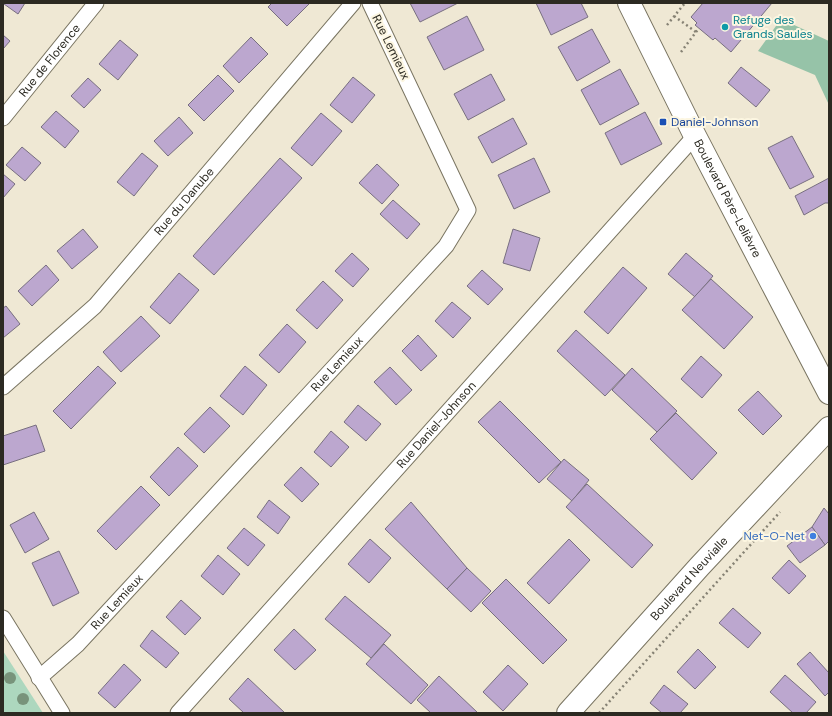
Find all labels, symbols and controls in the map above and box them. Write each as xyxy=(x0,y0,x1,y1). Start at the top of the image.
street label: Rue Lemieux xyxy=(368,12,414,82)
place label: Refuge des Grands Saules xyxy=(733,12,813,42)
street label: Rue de Florence xyxy=(15,21,84,100)
marker: Refuge des Grands Saules xyxy=(720,22,730,32)
place label: Daniel-Johnson xyxy=(671,114,759,130)
marker: Daniel-Johnson xyxy=(658,117,668,127)
street label: Boulevard Père-Lelièvre xyxy=(690,137,765,261)
street label: Rue du Danube xyxy=(151,164,218,239)
street label: Rue Lemieux xyxy=(307,333,367,395)
street label: Rue Daniel-Johnson xyxy=(393,378,480,472)
place label: Net-O-Net xyxy=(744,528,805,544)
marker: Net-O-Net xyxy=(808,531,818,541)
street label: Boulevard Neuvialle xyxy=(647,533,731,624)
street label: Rue Lemieux xyxy=(87,571,147,633)

